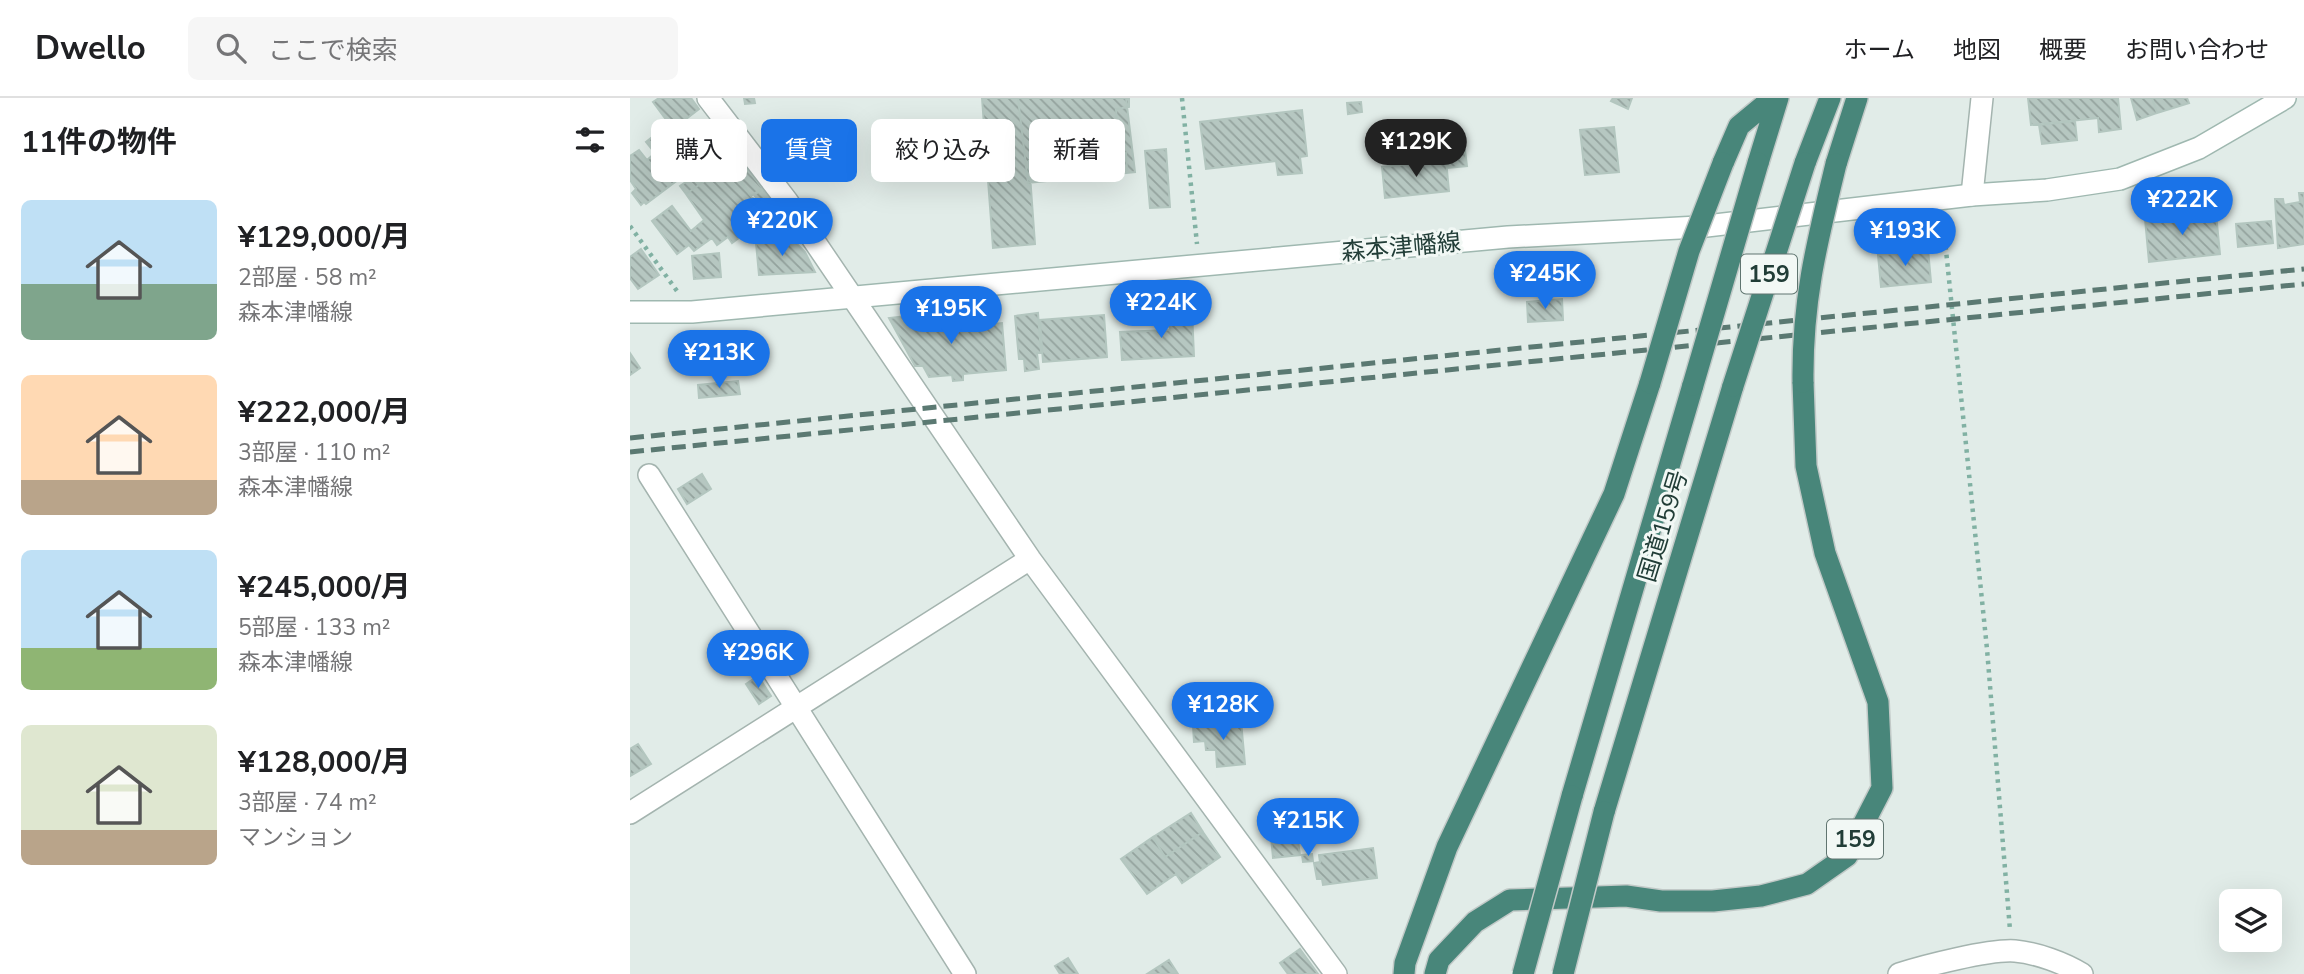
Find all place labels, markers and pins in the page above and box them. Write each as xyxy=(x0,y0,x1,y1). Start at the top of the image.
pin: ¥129K xyxy=(1367,120,1465,179)
pin: ¥222K xyxy=(2133,178,2231,237)
pin: ¥220K xyxy=(733,198,831,258)
pin: ¥193K xyxy=(1856,208,1954,268)
pin: ¥245K xyxy=(1496,252,1594,311)
pin: ¥224K xyxy=(1112,280,1210,340)
pin: ¥195K xyxy=(902,286,1000,346)
pin: ¥213K xyxy=(670,330,768,390)
pin: ¥296K xyxy=(709,630,807,690)
pin: ¥128K xyxy=(1174,682,1272,742)
pin: ¥215K xyxy=(1259,798,1357,858)

